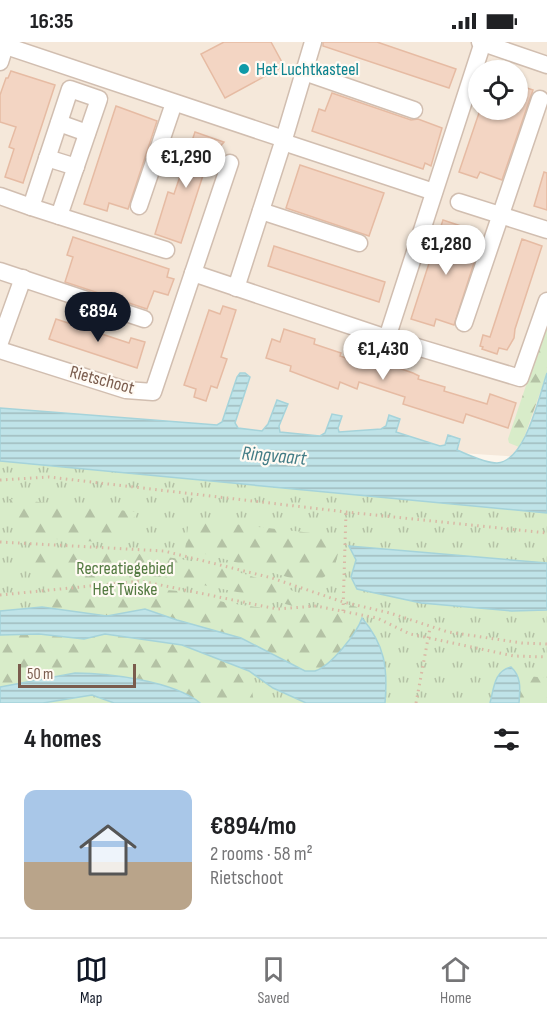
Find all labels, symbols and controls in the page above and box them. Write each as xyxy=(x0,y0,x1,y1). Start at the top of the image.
text: 16:35 xyxy=(30,8,73,35)
place label: Het Luchtkasteel xyxy=(256,59,359,80)
map controls xyxy=(468,60,528,120)
button: locate xyxy=(468,60,528,120)
marker: Het Luchtkasteel xyxy=(237,62,251,76)
pin: €1,290 xyxy=(137,138,235,189)
text: €1,290 xyxy=(160,145,212,169)
pin: €1,280 xyxy=(397,225,495,276)
text: €1,280 xyxy=(420,232,472,256)
pin: €894 xyxy=(62,292,134,343)
text: €894 xyxy=(79,299,117,323)
pin: €1,430 xyxy=(334,330,432,381)
text: €1,430 xyxy=(357,337,409,361)
street label: Rietschoot xyxy=(67,361,137,399)
water label: Ringvaart xyxy=(241,441,308,471)
park label: Recreatiegebied Het Twiske xyxy=(76,558,174,600)
scale bar xyxy=(18,661,136,688)
text: 50 m xyxy=(27,665,53,684)
icon: filters xyxy=(490,723,523,756)
text: 4 homes xyxy=(24,724,101,755)
text: €894/mo xyxy=(210,811,296,842)
icon: home xyxy=(72,814,144,886)
text: 2 rooms · 58 m² xyxy=(210,842,313,866)
text: Rietschoot xyxy=(210,866,283,890)
tab: Map xyxy=(75,953,108,1008)
tab: Saved xyxy=(257,953,290,1008)
tab: Home xyxy=(439,953,472,1008)

